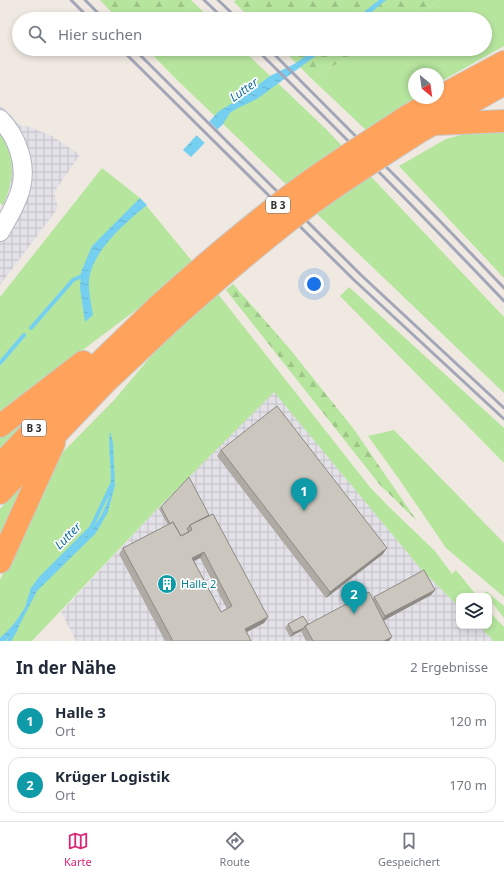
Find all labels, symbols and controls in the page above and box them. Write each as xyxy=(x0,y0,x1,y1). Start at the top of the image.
search box xyxy=(12,12,492,56)
icon: search xyxy=(26,23,48,45)
text: Hier suchen xyxy=(58,24,142,44)
north arrow xyxy=(408,68,444,104)
water label: Lutter xyxy=(226,73,262,106)
road number: B 3 xyxy=(266,197,290,213)
your location xyxy=(304,274,324,294)
road number: B 3 xyxy=(22,420,46,436)
pin: 1 xyxy=(291,478,317,511)
water label: Lutter xyxy=(51,518,86,553)
building icon: Halle 2 xyxy=(156,573,178,595)
place label: Halle 2 xyxy=(181,576,216,591)
pin: 2 xyxy=(341,581,367,614)
map controls xyxy=(456,593,492,629)
button: layers xyxy=(456,593,492,629)
text: In der Nähe xyxy=(16,656,116,679)
text: 2 Ergebnisse xyxy=(410,658,488,676)
text: Halle 3 xyxy=(55,702,106,722)
text: 1 xyxy=(26,712,34,730)
text: 120 m xyxy=(449,712,487,730)
text: Ort xyxy=(55,722,75,740)
text: Krüger Logistik xyxy=(55,766,170,786)
text: 2 xyxy=(26,776,34,794)
text: 170 m xyxy=(449,776,487,794)
text: Ort xyxy=(55,786,75,804)
tab: Karte xyxy=(64,830,92,869)
tab: Route xyxy=(220,830,250,869)
tab: Gespeichert xyxy=(378,830,440,869)

